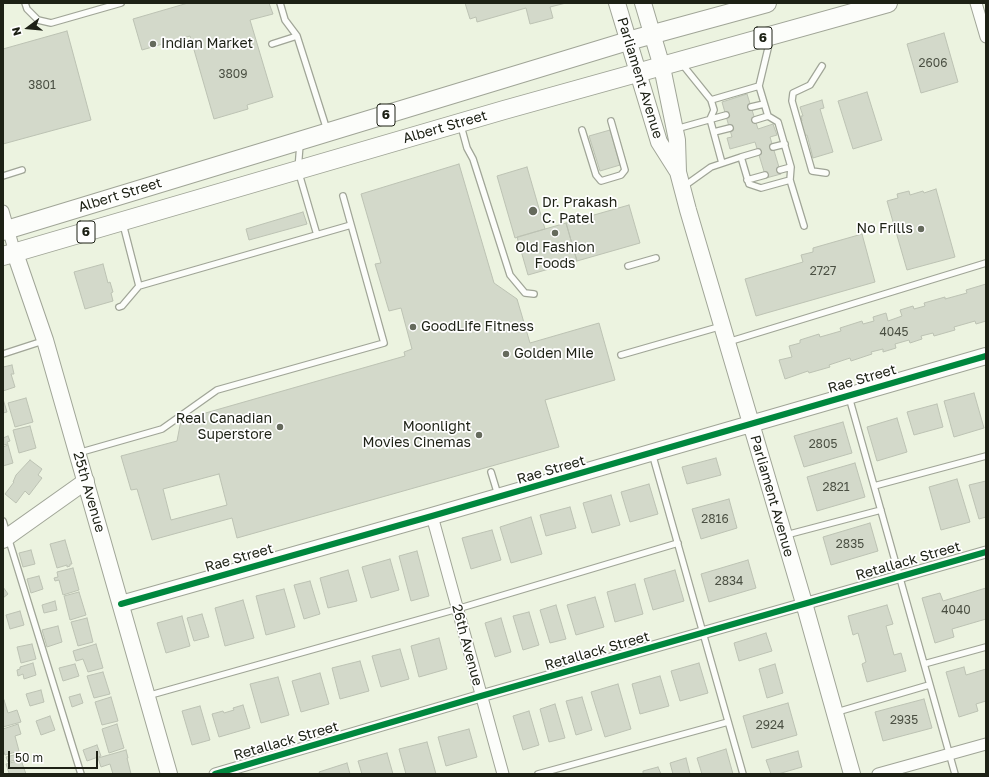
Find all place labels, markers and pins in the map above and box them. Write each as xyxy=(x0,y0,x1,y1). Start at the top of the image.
place label: Indian Market xyxy=(161,36,253,52)
marker: Indian Market xyxy=(148,39,158,49)
place label: Dr. Prakash C. Patel xyxy=(542,195,617,228)
marker: Dr. Prakash C. Patel xyxy=(527,205,539,217)
place label: No Frills xyxy=(857,221,913,237)
marker: No Frills xyxy=(916,224,926,234)
marker: Old Fashion Foods xyxy=(550,228,560,238)
place label: Old Fashion Foods xyxy=(515,240,595,272)
place label: GoodLife Fitness xyxy=(421,319,534,335)
marker: GoodLife Fitness xyxy=(408,322,418,332)
place label: Golden Mile xyxy=(514,346,594,362)
marker: Golden Mile xyxy=(501,349,511,359)
place label: Real Canadian Superstore xyxy=(176,411,272,444)
place label: Moonlight Movies Cinemas xyxy=(362,419,471,452)
marker: Real Canadian Superstore xyxy=(275,422,285,432)
marker: Moonlight Movies Cinemas xyxy=(474,430,484,440)

